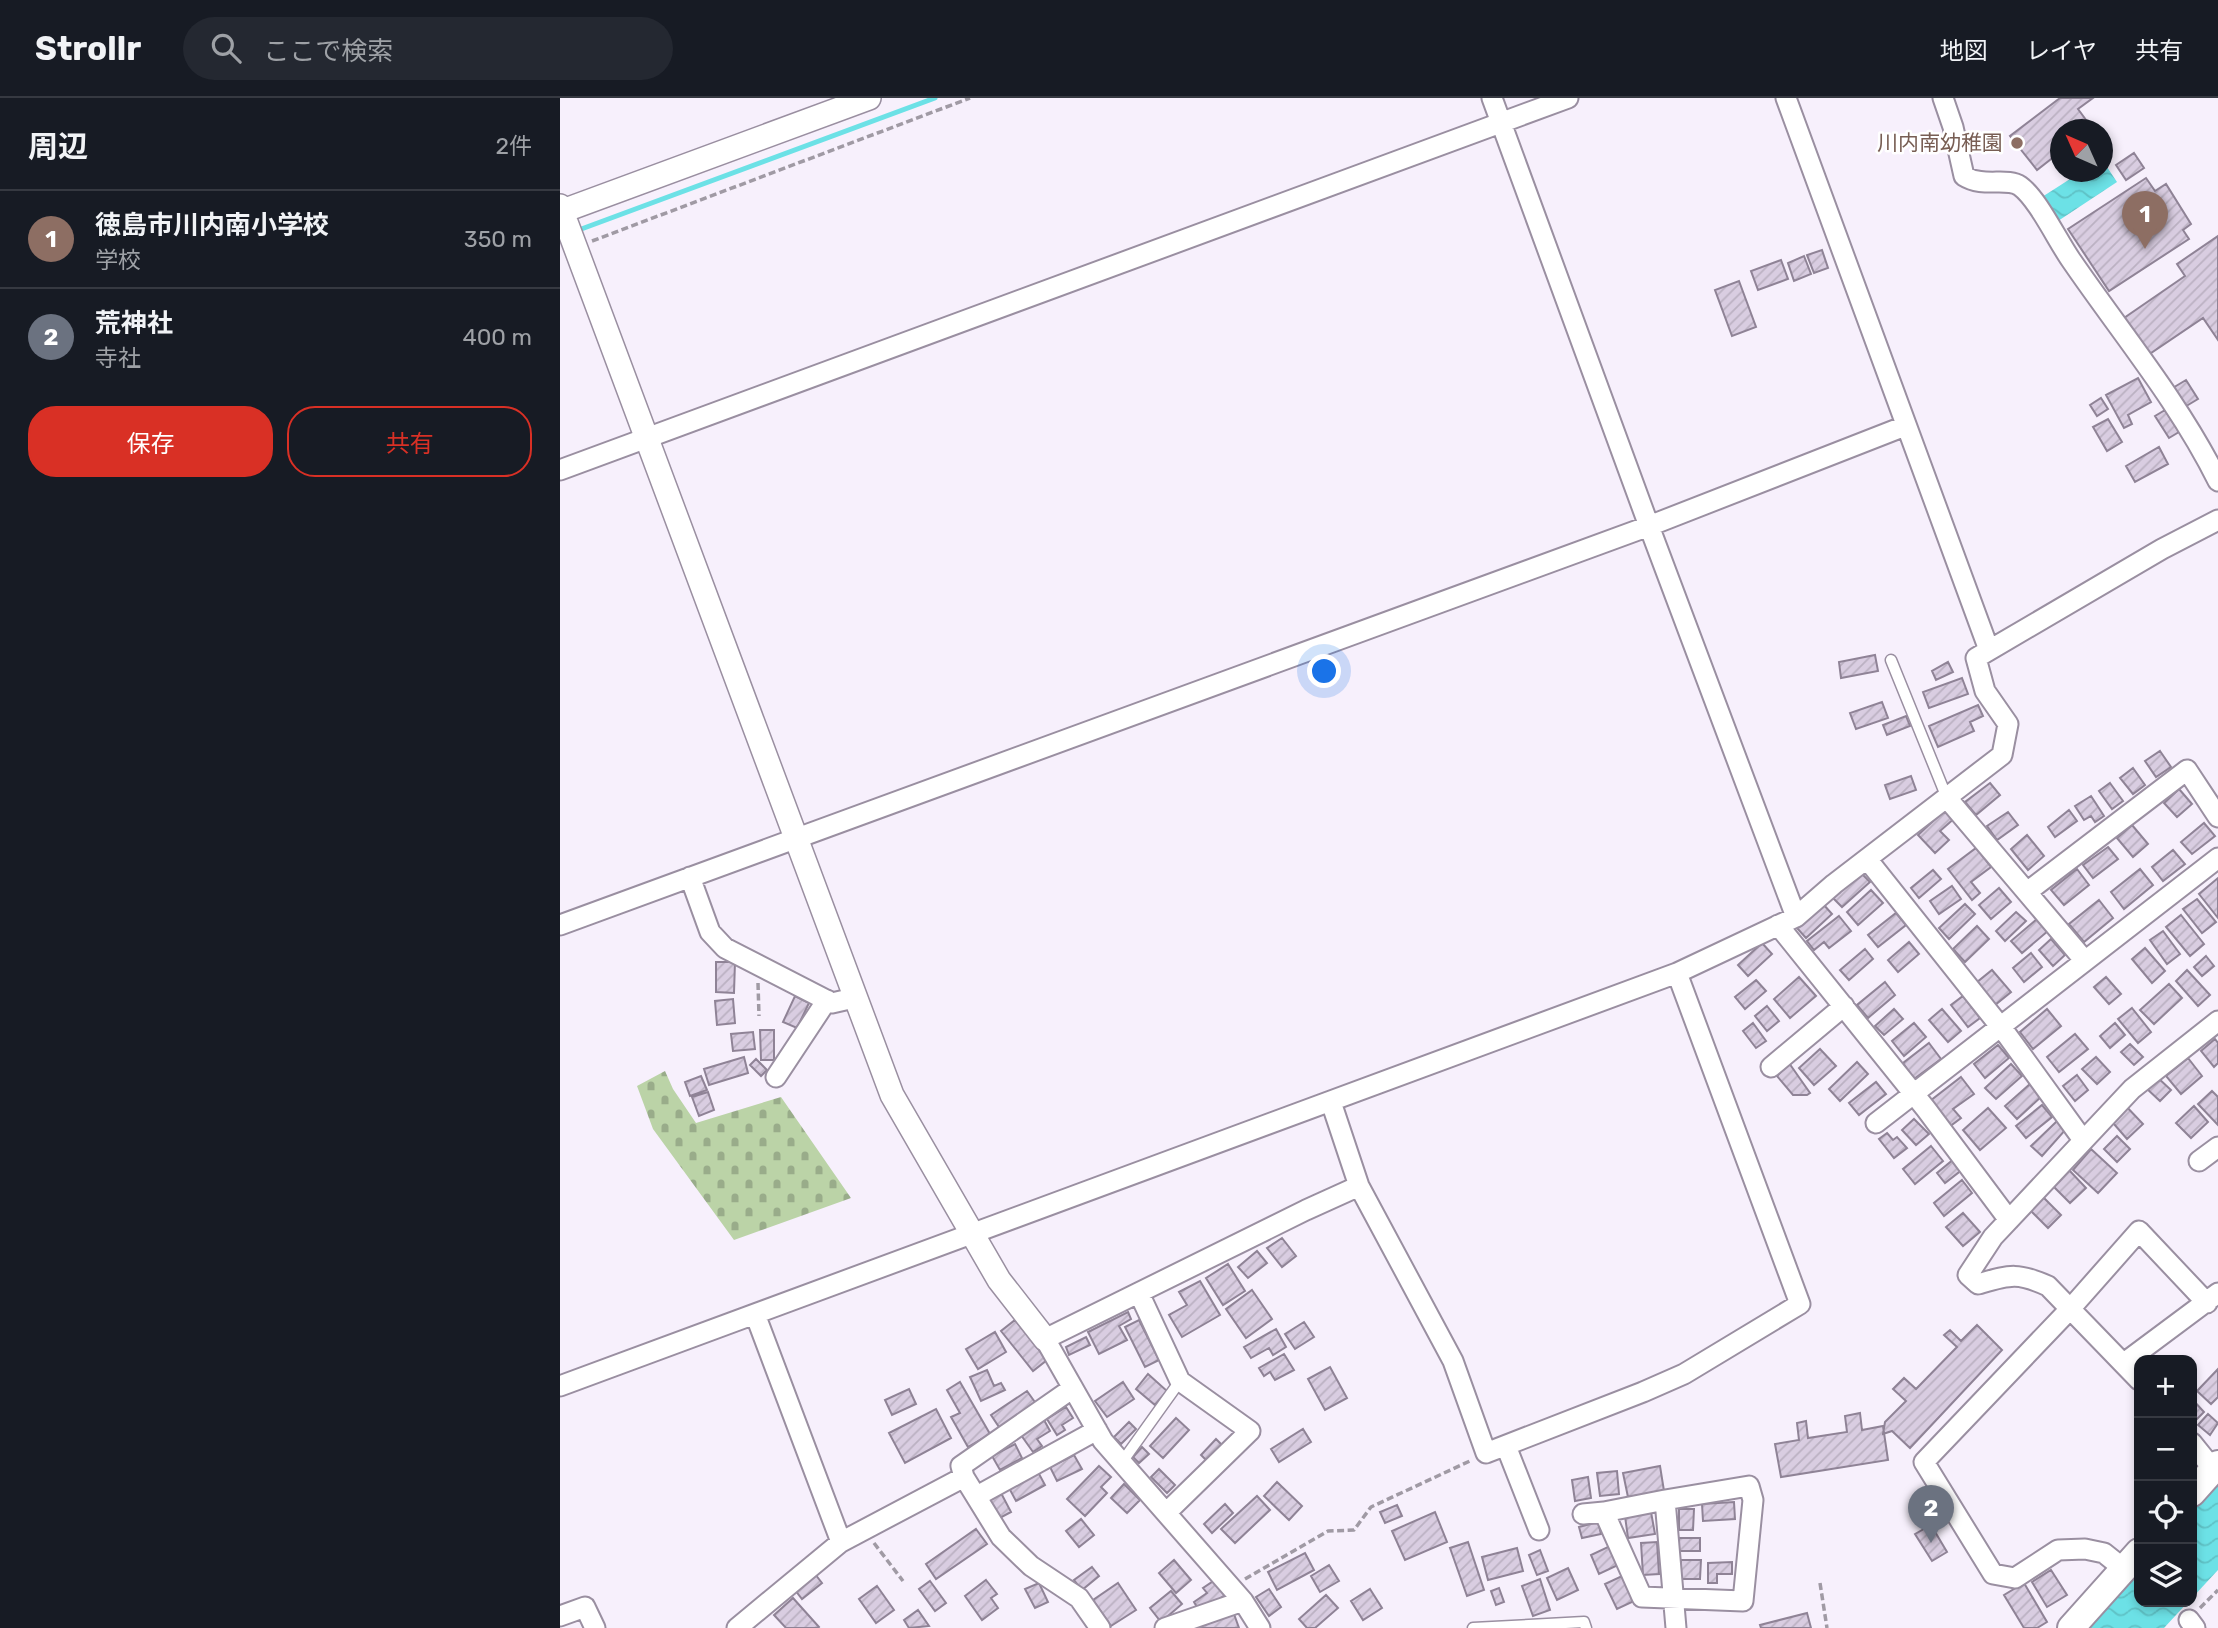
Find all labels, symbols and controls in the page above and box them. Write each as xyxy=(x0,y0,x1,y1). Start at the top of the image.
search box xyxy=(183,17,673,80)
text: Strollr xyxy=(35,29,141,68)
icon: search xyxy=(207,29,245,67)
text: ここで検索 xyxy=(263,36,393,67)
text: 地図 xyxy=(1940,37,1988,65)
text: レイヤ xyxy=(2026,37,2097,65)
text: 共有 xyxy=(2135,37,2183,65)
north arrow xyxy=(2050,119,2113,182)
text: 周辺 xyxy=(28,129,88,165)
place label: 川内南幼稚園 xyxy=(1877,130,2003,155)
text: 2件 xyxy=(495,132,532,160)
marker: 川内南幼稚園 xyxy=(2009,135,2025,151)
pin: 1 xyxy=(2122,191,2168,249)
text: 徳島市川内南小学校 xyxy=(95,210,329,241)
text: 1 xyxy=(45,225,57,253)
text: 350 m xyxy=(464,225,532,253)
text: 学校 xyxy=(95,246,141,274)
text: 荒神社 xyxy=(95,308,173,339)
text: 2 xyxy=(44,323,58,351)
text: 400 m xyxy=(462,323,532,351)
text: 寺社 xyxy=(95,344,141,372)
button: 保存 xyxy=(28,406,273,477)
button: 共有 xyxy=(287,406,532,477)
your location xyxy=(1307,654,1341,688)
map controls xyxy=(2134,1355,2197,1607)
button: + xyxy=(2134,1355,2197,1418)
button: − xyxy=(2134,1418,2197,1481)
button: locate xyxy=(2134,1481,2197,1544)
pin: 2 xyxy=(1908,1485,1954,1543)
button: layers xyxy=(2134,1544,2197,1607)

